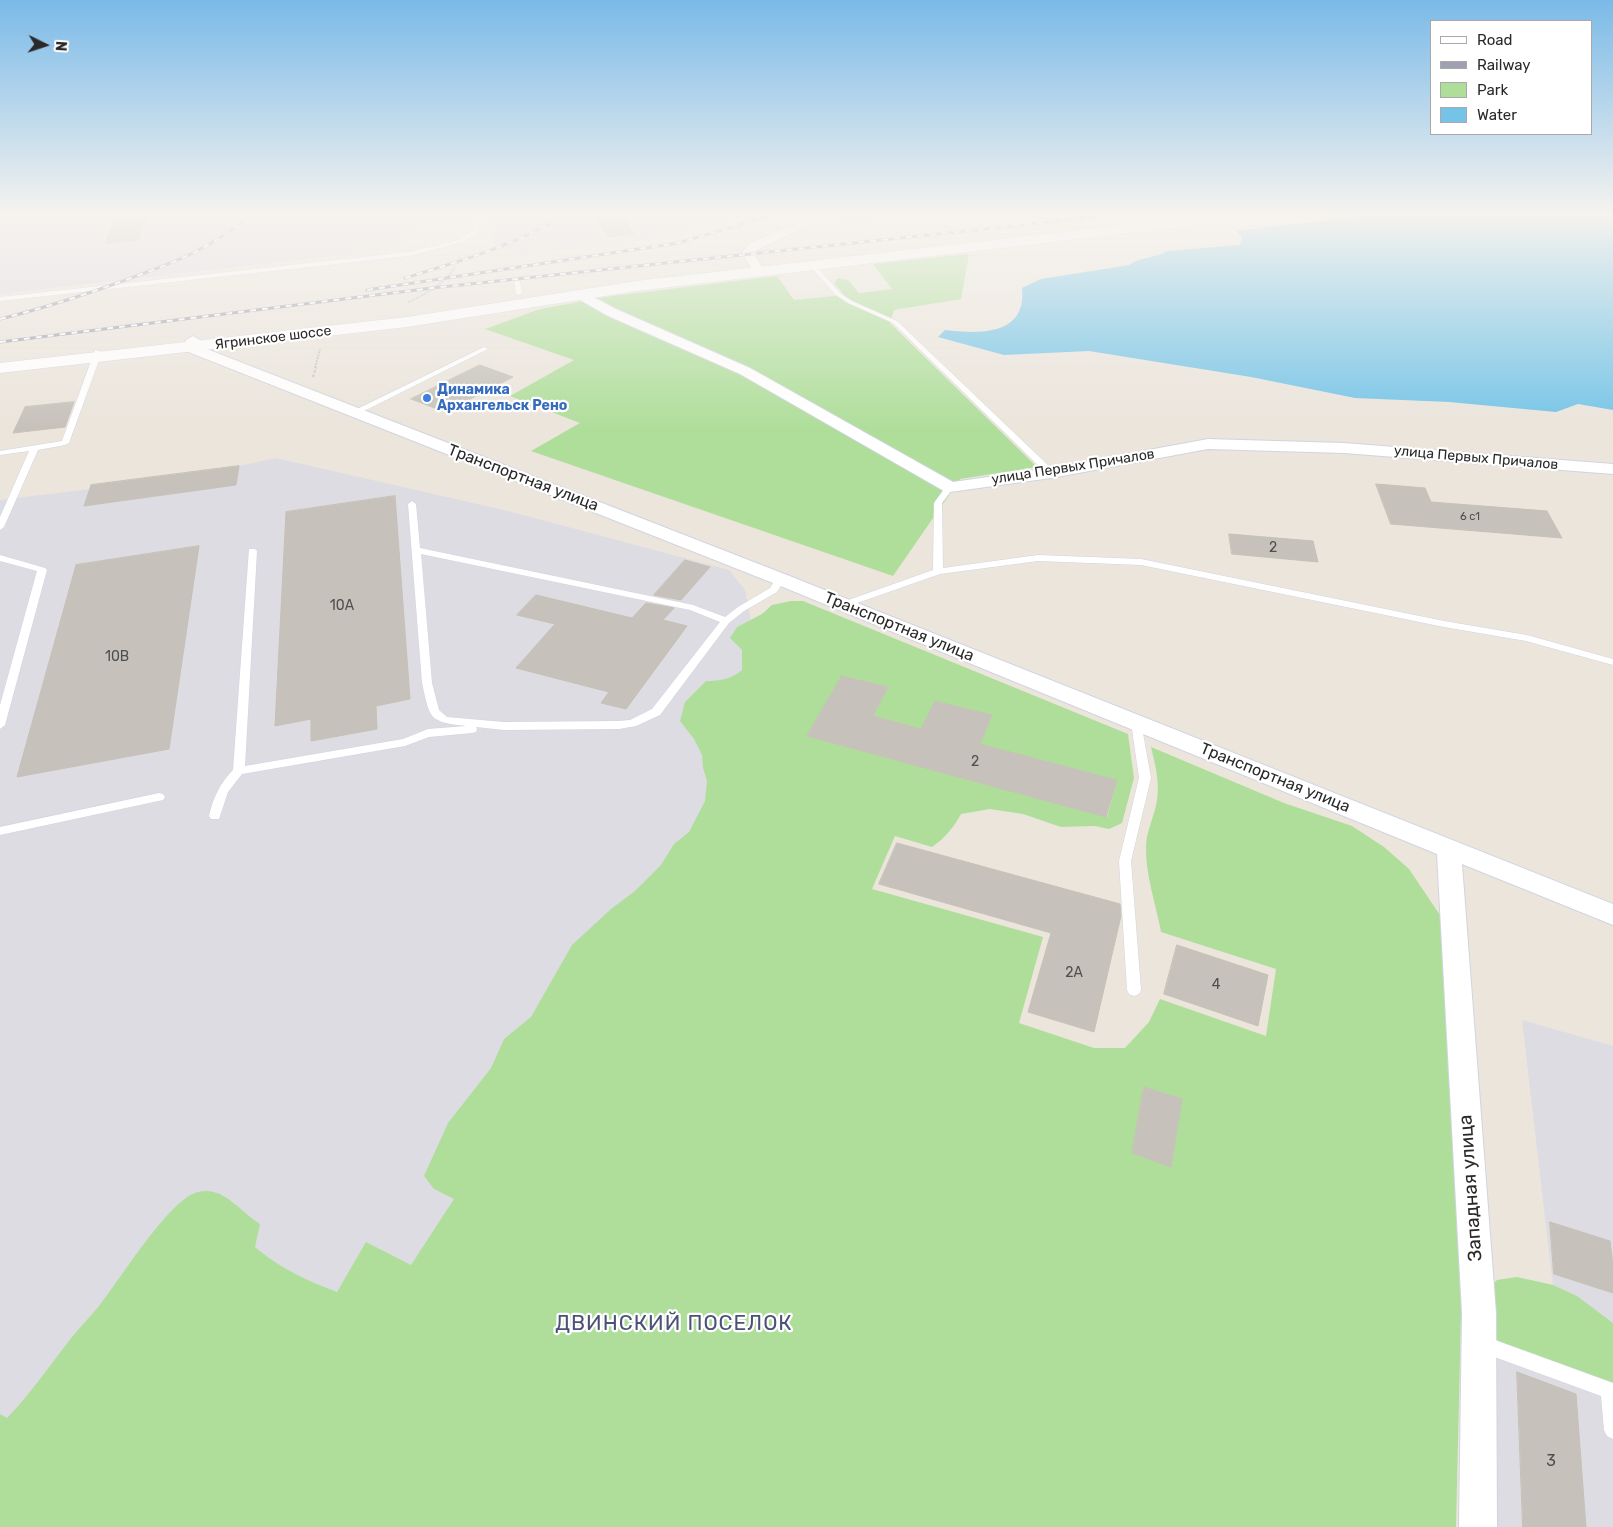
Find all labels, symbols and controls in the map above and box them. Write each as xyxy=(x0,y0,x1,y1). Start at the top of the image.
north arrow xyxy=(20,20,70,70)
legend xyxy=(1430,20,1593,135)
text: Road xyxy=(1477,31,1513,49)
text: N xyxy=(52,40,69,52)
text: Railway xyxy=(1477,56,1531,74)
text: Park xyxy=(1477,81,1508,99)
text: Water xyxy=(1477,106,1517,124)
street label: Ягринское шоссе xyxy=(214,323,332,353)
place label: Динамика Архангельск Рено xyxy=(437,382,567,414)
marker: Динамика Архангельск Рено xyxy=(421,392,433,404)
street label: Транспортная улица xyxy=(445,440,601,516)
street label: улица Первых Причалов xyxy=(1393,442,1559,474)
street label: улица Первых Причалов xyxy=(990,446,1156,488)
house number: 6 с1 xyxy=(1460,510,1480,524)
house number: 2 xyxy=(1269,540,1277,556)
street label: Транспортная улица xyxy=(821,588,977,666)
house number: 10А xyxy=(330,598,354,614)
house number: 10В xyxy=(105,649,129,665)
street label: Транспортная улица xyxy=(1197,739,1353,817)
house number: 2 xyxy=(971,754,979,770)
house number: 2А xyxy=(1065,965,1083,981)
house number: 4 xyxy=(1212,977,1220,993)
street label: Западная улица xyxy=(1454,1114,1488,1262)
district label: ДВИНСКИЙ ПОСЕЛОК xyxy=(553,1311,795,1337)
house number: 3 xyxy=(1546,1451,1556,1471)

